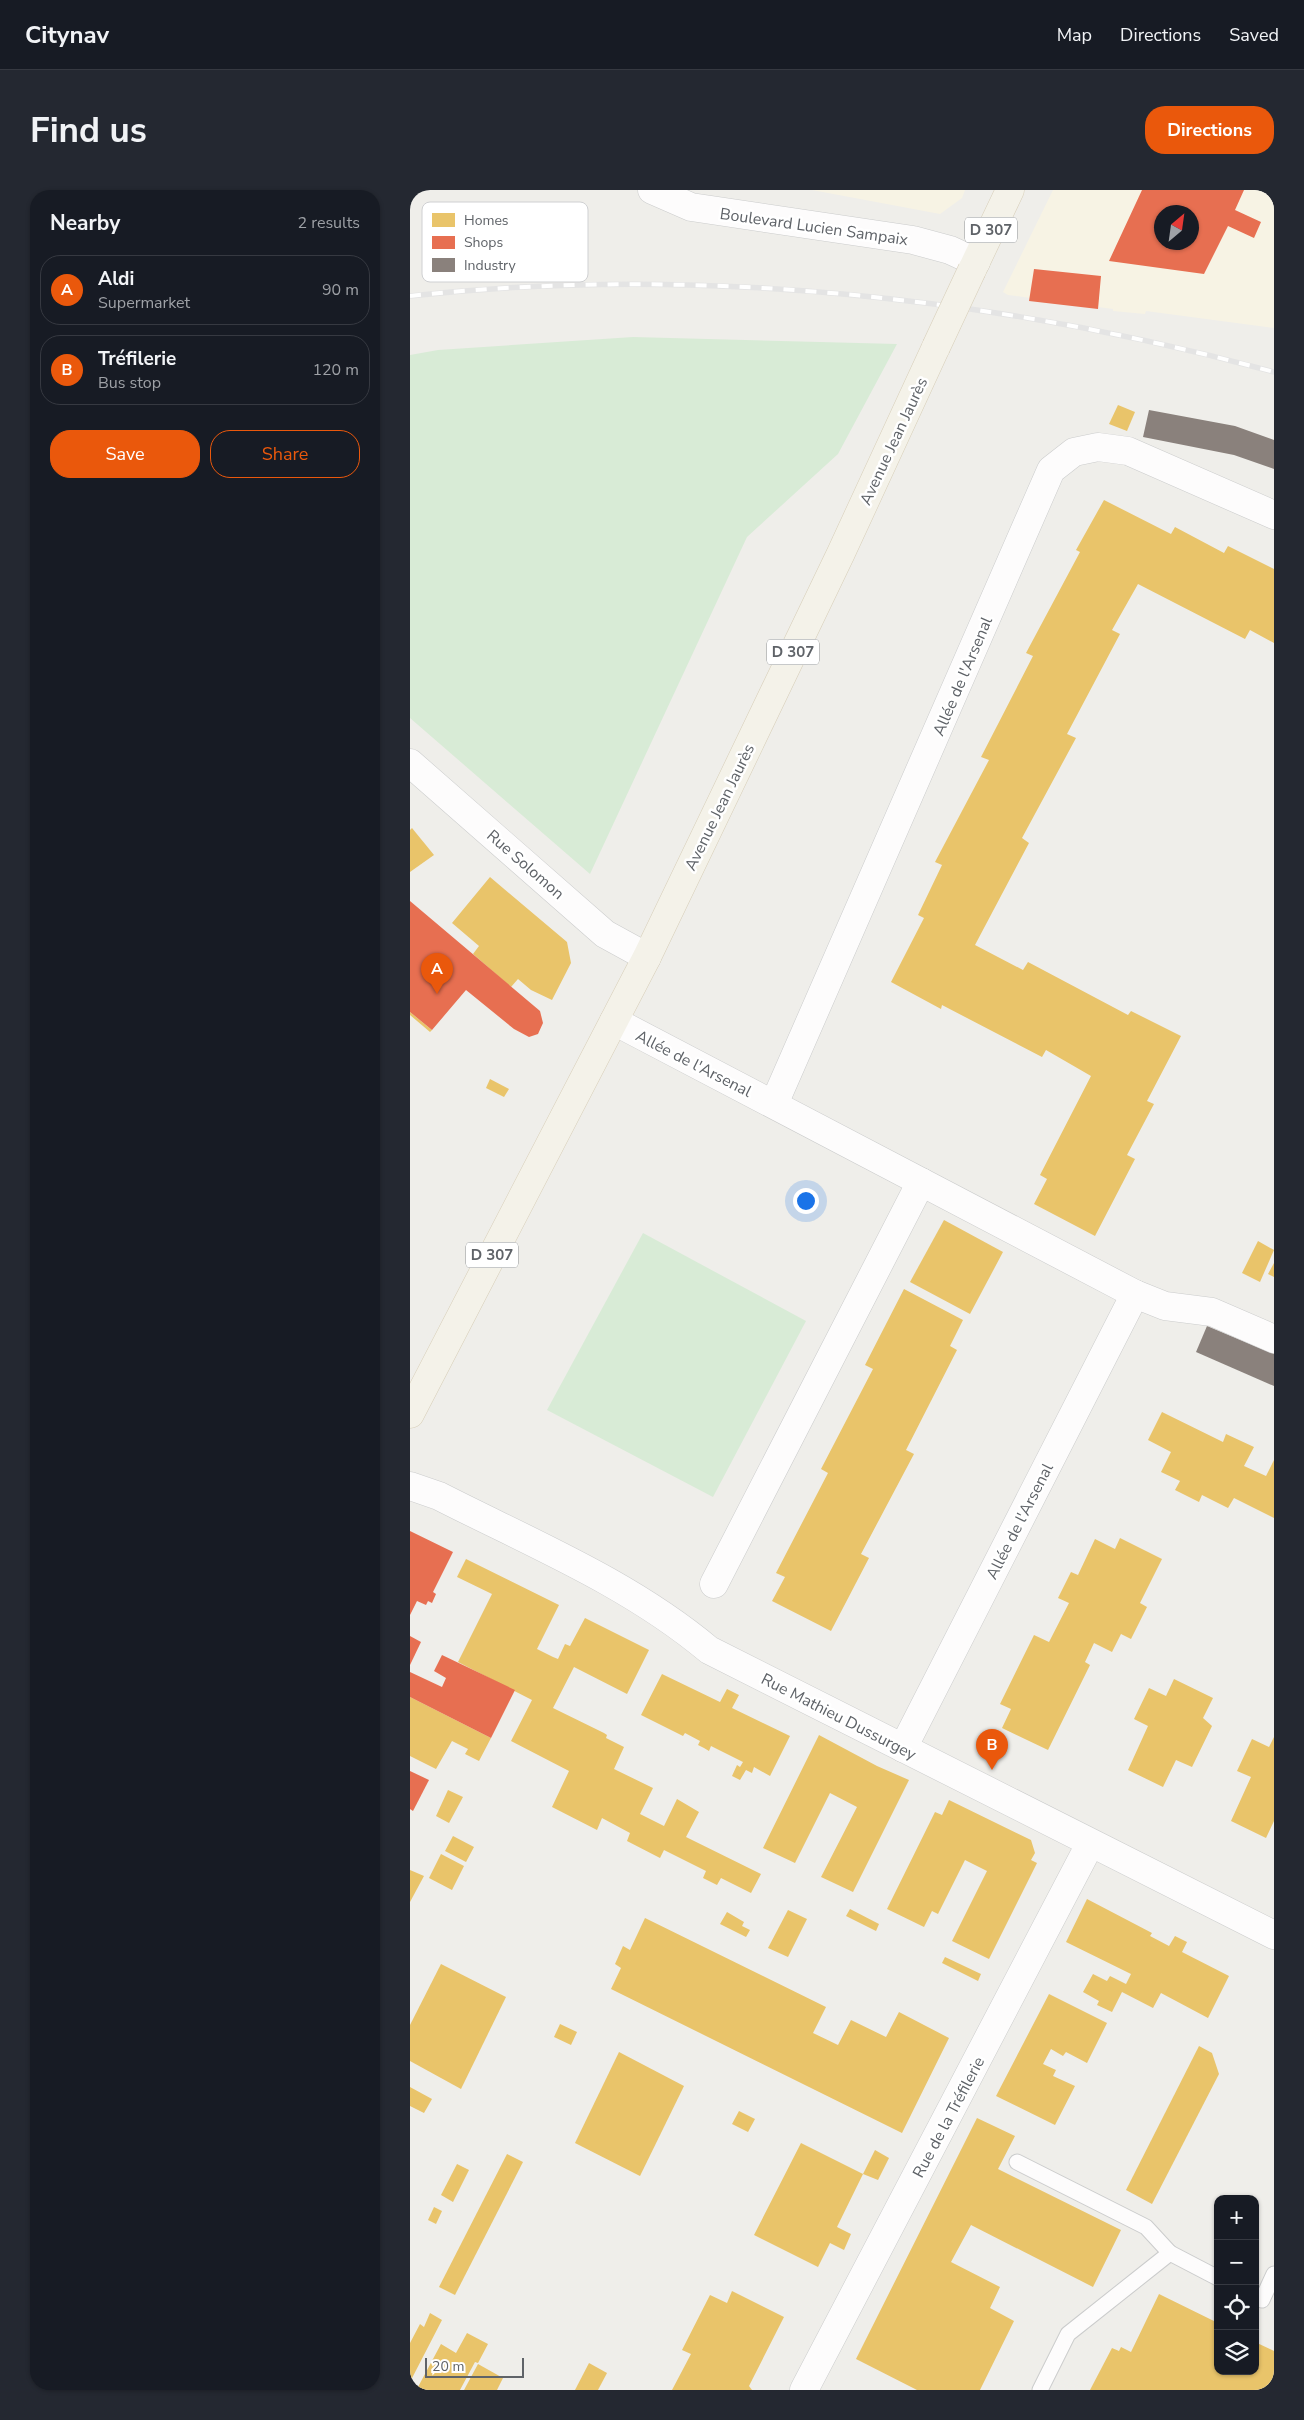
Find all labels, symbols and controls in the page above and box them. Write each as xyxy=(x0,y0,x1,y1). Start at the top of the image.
text: Citynav xyxy=(25,19,109,51)
text: Map xyxy=(1057,23,1092,47)
text: Directions xyxy=(1120,23,1201,47)
text: Saved xyxy=(1229,23,1279,47)
button: Directions xyxy=(1145,106,1274,154)
text: Find us xyxy=(30,107,147,154)
legend xyxy=(422,202,588,282)
street label: Boulevard Lucien Sampaix xyxy=(718,203,910,251)
north arrow xyxy=(1154,205,1199,250)
text: Nearby xyxy=(50,209,120,237)
text: Homes xyxy=(464,211,509,230)
text: 2 results xyxy=(298,212,360,234)
road number: D 307 xyxy=(965,218,1017,242)
text: Shops xyxy=(464,233,504,252)
text: Industry xyxy=(464,256,517,275)
text: Aldi xyxy=(98,266,134,292)
text: A xyxy=(61,279,73,301)
text: 90 m xyxy=(322,279,359,301)
text: Supermarket xyxy=(98,292,190,314)
text: Tréfilerie xyxy=(98,346,176,372)
text: B xyxy=(61,359,73,381)
text: 120 m xyxy=(312,359,359,381)
text: Bus stop xyxy=(98,372,161,394)
street label: Avenue Jean Jaurès xyxy=(855,374,933,509)
button: Save xyxy=(50,430,200,478)
button: Share xyxy=(210,430,360,478)
street label: Allée de l'Arsenal xyxy=(928,613,998,739)
road number: D 307 xyxy=(767,640,819,664)
street label: Avenue Jean Jaurès xyxy=(680,740,760,874)
street label: Rue Solomon xyxy=(482,825,569,905)
pin: A xyxy=(421,953,453,994)
street label: Allée de l'Arsenal xyxy=(632,1025,756,1103)
your location xyxy=(793,1188,819,1214)
road number: D 307 xyxy=(466,1242,518,1268)
street label: Allée de l'Arsenal xyxy=(981,1459,1059,1583)
street label: Rue Mathieu Dussurgey xyxy=(757,1668,921,1766)
pin: B xyxy=(976,1729,1008,1770)
street label: Rue de la Tréfilerie xyxy=(908,2053,990,2182)
map controls xyxy=(1214,2195,1259,2375)
button: + xyxy=(1214,2195,1259,2240)
button: − xyxy=(1214,2240,1259,2285)
button: locate xyxy=(1214,2285,1259,2330)
button: layers xyxy=(1214,2330,1259,2375)
scale bar xyxy=(425,2355,524,2378)
text: 20 m xyxy=(432,2357,464,2376)

